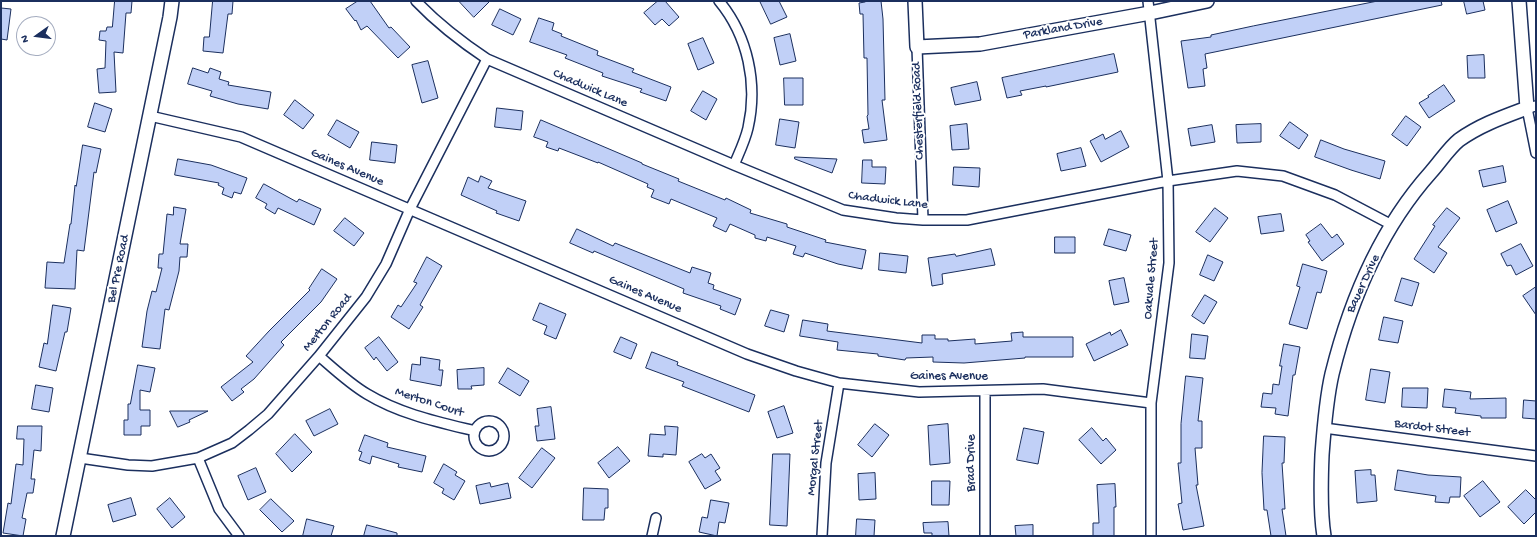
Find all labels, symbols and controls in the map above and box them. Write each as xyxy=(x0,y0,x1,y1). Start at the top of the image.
street label: Parkland Drive xyxy=(1022,14,1104,44)
north arrow xyxy=(16,16,56,56)
text: N xyxy=(19,34,32,44)
street label: Chesterfield Road xyxy=(910,62,928,160)
street label: Chadwick Lane xyxy=(550,66,630,112)
street label: Gaines Avenue xyxy=(308,146,386,190)
street label: Chadwick Lane xyxy=(847,188,929,214)
street label: Bel Pre Road xyxy=(104,234,134,304)
street label: Oakvale Street xyxy=(1141,238,1163,320)
street label: Bauer Drive xyxy=(1344,252,1384,316)
street label: Gaines Avenue xyxy=(606,273,684,317)
street label: Merton Road xyxy=(300,291,356,355)
street label: Gaines Avenue xyxy=(910,369,988,385)
street label: Merton Court xyxy=(393,385,465,421)
street label: Bardot Street xyxy=(1393,417,1471,441)
street label: Morgal Street xyxy=(804,420,828,496)
street label: Brad Drive xyxy=(964,434,980,492)

